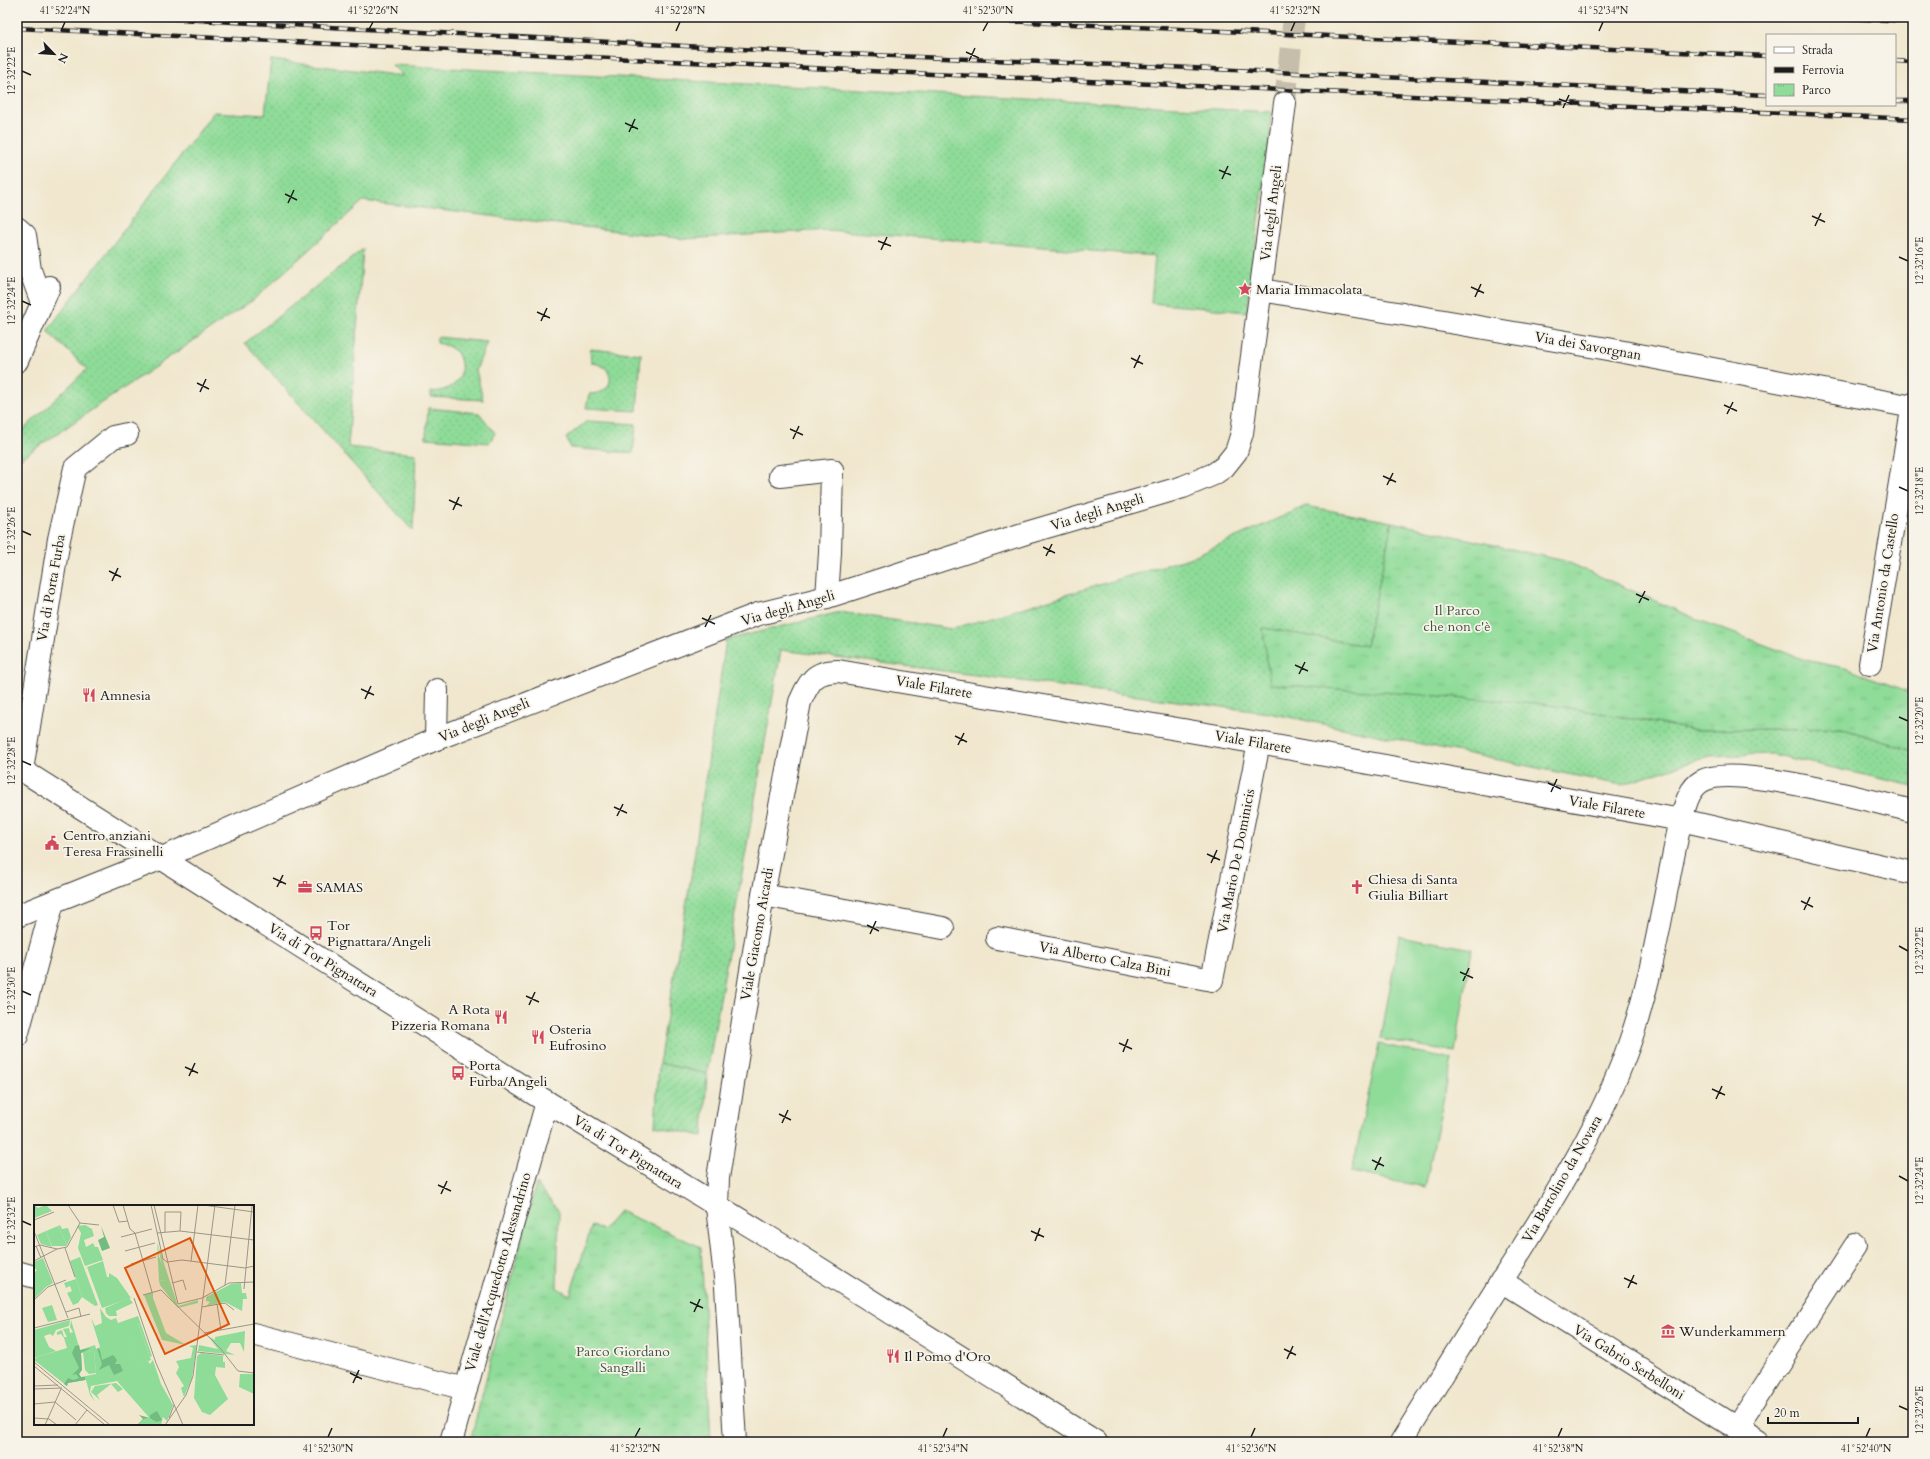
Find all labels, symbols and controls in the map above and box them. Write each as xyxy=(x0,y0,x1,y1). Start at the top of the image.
text: 41°52'24"N xyxy=(40,4,91,18)
text: 41°52'26"N xyxy=(348,4,399,18)
text: 41°52'28"N xyxy=(655,4,706,18)
text: 41°52'30"N xyxy=(963,4,1014,18)
text: 41°52'32"N xyxy=(1270,4,1321,18)
text: 41°52'34"N xyxy=(1578,4,1629,18)
north arrow xyxy=(34,34,74,74)
legend xyxy=(1766,34,1896,106)
text: Strada xyxy=(1802,42,1834,58)
text: 12°32'22"E xyxy=(5,47,19,95)
text: N xyxy=(54,51,71,66)
text: Ferrovia xyxy=(1802,62,1845,78)
text: Parco xyxy=(1802,82,1831,98)
street label: Via degli Angeli xyxy=(1256,164,1286,262)
text: 12°32'16"E xyxy=(1913,237,1927,285)
text: 12°32'24"E xyxy=(5,277,19,325)
place label: Maria Immacolata xyxy=(1256,280,1363,299)
place icon: Maria Immacolata xyxy=(1237,281,1253,297)
street label: Via dei Savorgnan xyxy=(1533,327,1643,365)
text: 12°32'18"E xyxy=(1913,467,1927,515)
street label: Via degli Angeli xyxy=(1048,489,1146,535)
text: 12°32'26"E xyxy=(5,507,19,555)
street label: Via Antonio da Castello xyxy=(1863,511,1904,654)
street label: Via di Porta Furba xyxy=(32,533,70,643)
street label: Via degli Angeli xyxy=(739,586,837,630)
park label: Il Parco che non c'è xyxy=(1423,601,1491,636)
street label: Viale Filarete xyxy=(894,671,974,703)
place label: Amnesia xyxy=(100,686,151,705)
restaurant icon: Amnesia xyxy=(81,687,97,703)
street label: Via degli Angeli xyxy=(436,693,532,747)
text: 12°32'20"E xyxy=(1913,697,1927,745)
street label: Viale Filarete xyxy=(1213,726,1293,758)
text: 12°32'28"E xyxy=(5,737,19,785)
street label: Via Mario De Dominicis xyxy=(1213,787,1259,935)
street label: Viale Filarete xyxy=(1567,791,1647,823)
place label: Centro anziani Teresa Frassinelli xyxy=(63,826,163,861)
public building icon: Centro anziani Teresa Frassinelli xyxy=(44,835,60,851)
street label: Viale Giacomo Aicardi xyxy=(736,866,778,1002)
place label: Chiesa di Santa Giulia Billiart xyxy=(1368,870,1458,905)
place label: SAMAS xyxy=(316,878,363,897)
office icon: SAMAS xyxy=(297,879,313,895)
church icon: Chiesa di Santa Giulia Billiart xyxy=(1349,879,1365,895)
place label: Tor Pignattara/Angeli xyxy=(327,916,431,951)
street label: Via di Tor Pignattara xyxy=(265,919,381,1001)
bus stop icon: Tor Pignattara/Angeli xyxy=(308,925,324,941)
text: 12°32'22"E xyxy=(1913,927,1927,975)
street label: Via Alberto Calza Bini xyxy=(1037,937,1173,981)
text: 12°32'30"E xyxy=(5,967,19,1015)
place label: A Rota Pizzeria Romana xyxy=(391,1000,490,1035)
restaurant icon: A Rota Pizzeria Romana xyxy=(493,1009,509,1025)
place label: Osteria Eufrosino xyxy=(549,1020,607,1055)
restaurant icon: Osteria Eufrosino xyxy=(530,1029,546,1045)
place label: Porta Furba/Angeli xyxy=(469,1056,548,1091)
bus stop icon: Porta Furba/Angeli xyxy=(450,1065,466,1081)
street label: Via di Tor Pignattara xyxy=(570,1111,686,1193)
street label: Via Bartolino da Novara xyxy=(1518,1112,1606,1246)
text: 12°32'24"E xyxy=(1913,1157,1927,1205)
street label: Viale dell'Acquedotto Alessandrino xyxy=(460,1170,536,1374)
text: 12°32'32"E xyxy=(5,1197,19,1245)
inset map xyxy=(34,1205,254,1425)
street label: Via Gabrio Serbelloni xyxy=(1570,1320,1688,1404)
place label: Wunderkammern xyxy=(1678,1322,1786,1341)
museum icon: Wunderkammern xyxy=(1660,1323,1676,1339)
park label: Parco Giordano Sangalli xyxy=(576,1342,670,1377)
place label: Il Pomo d'Oro xyxy=(904,1347,991,1366)
restaurant icon: Il Pomo d'Oro xyxy=(885,1348,901,1364)
text: 12°32'26"E xyxy=(1913,1386,1927,1434)
scale bar xyxy=(1768,1399,1858,1425)
text: 20 m xyxy=(1774,1405,1801,1421)
text: 41°52'30"N xyxy=(303,1442,354,1456)
text: 41°52'32"N xyxy=(610,1442,661,1456)
text: 41°52'34"N xyxy=(918,1442,969,1456)
text: 41°52'36"N xyxy=(1226,1442,1277,1456)
text: 41°52'38"N xyxy=(1533,1442,1584,1456)
text: 41°52'40"N xyxy=(1841,1442,1892,1456)

